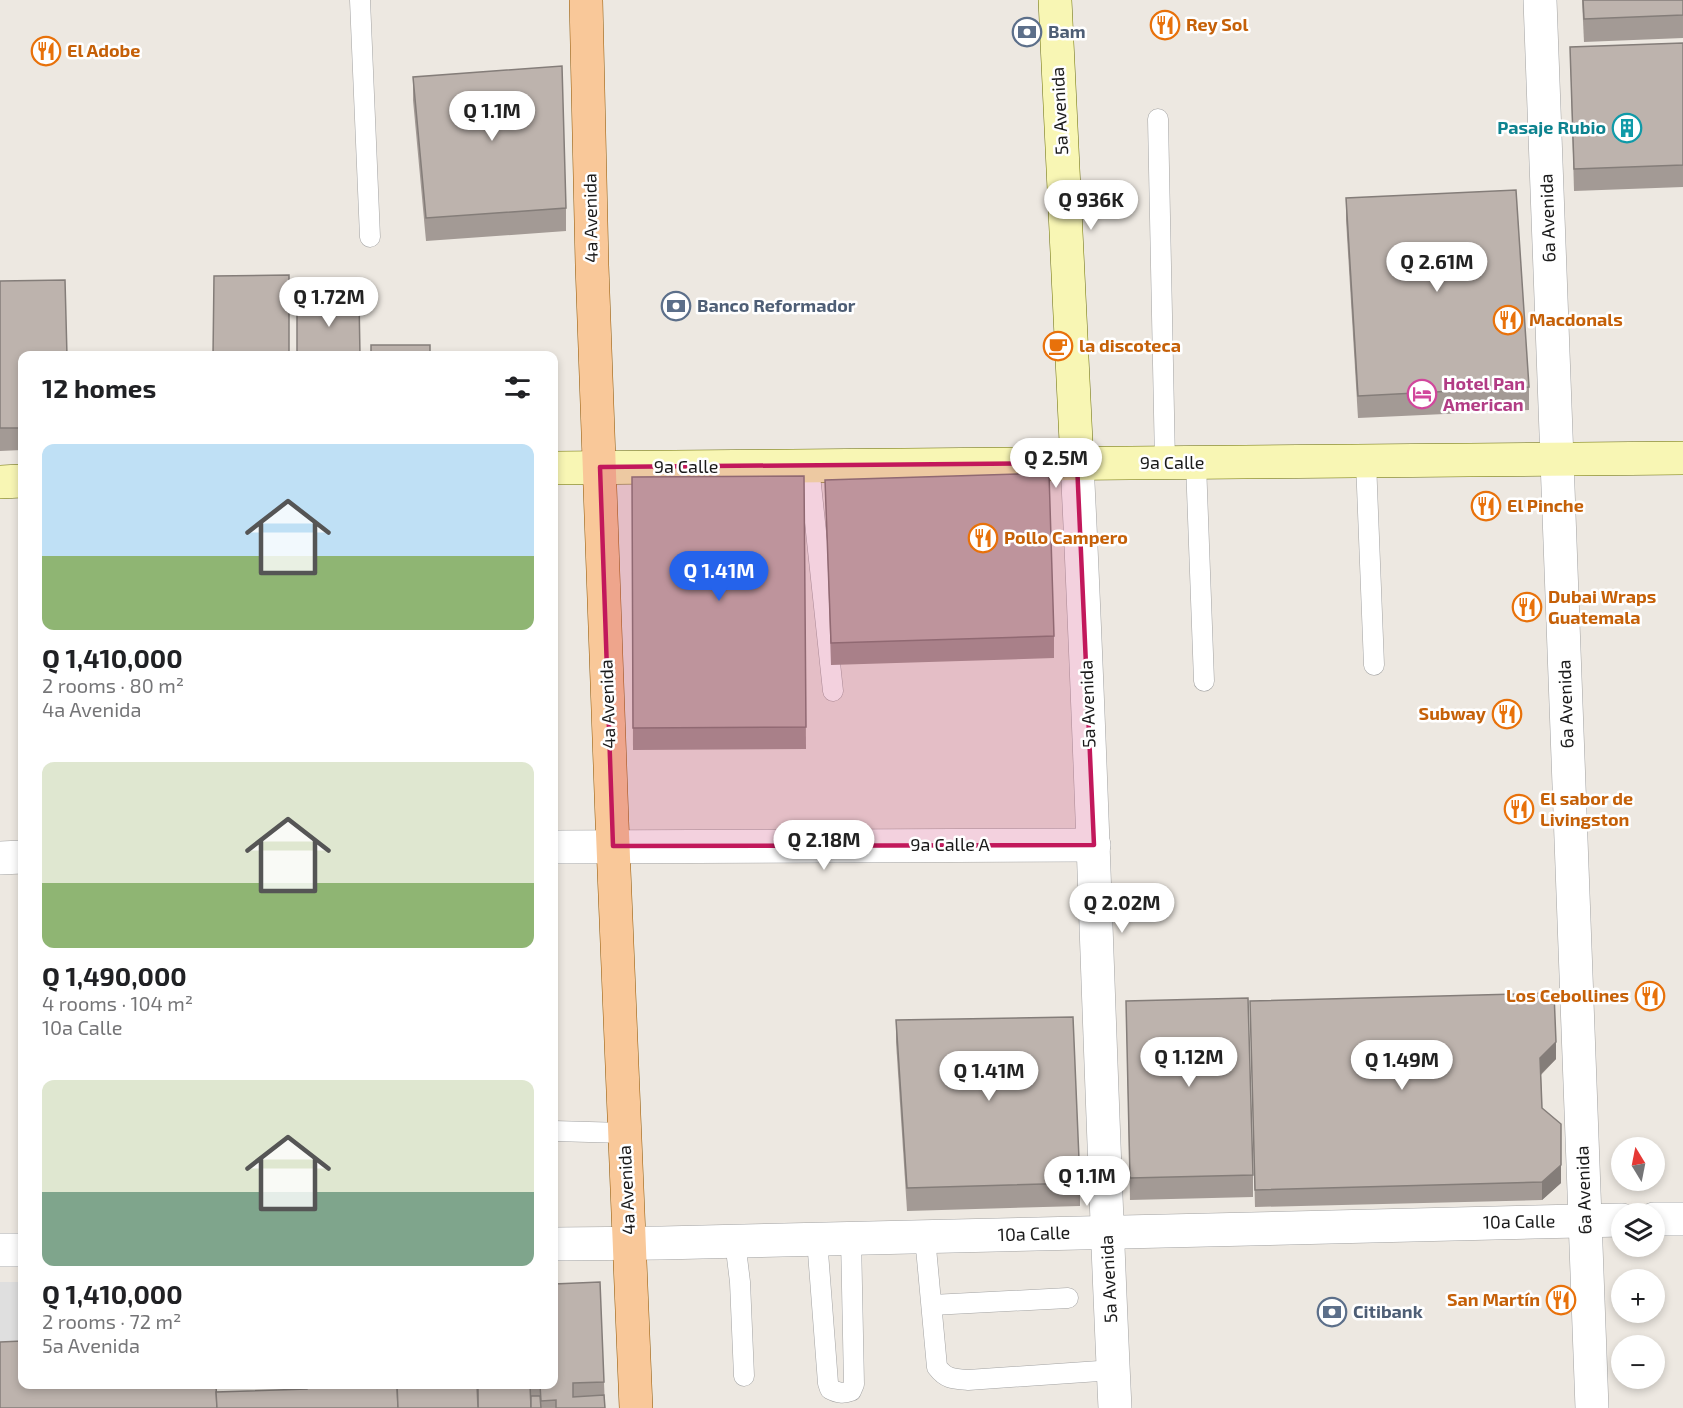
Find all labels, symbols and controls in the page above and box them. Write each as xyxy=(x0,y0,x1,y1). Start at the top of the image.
restaurant icon: Rey Sol xyxy=(1149,9,1181,41)
place label: Rey Sol xyxy=(1186,13,1248,35)
bank icon: Bam xyxy=(1011,16,1043,48)
place label: Bam xyxy=(1048,20,1086,42)
restaurant icon: El Adobe xyxy=(30,35,62,67)
place label: El Adobe xyxy=(67,39,140,61)
street label: 5a Avenida xyxy=(1046,66,1072,156)
pin: Q 1.1M xyxy=(443,91,541,142)
text: Q 1.1M xyxy=(463,98,521,122)
building icon: Pasaje Rubio xyxy=(1611,112,1643,144)
place label: Pasaje Rubio xyxy=(1497,116,1606,138)
street label: 4a Avenida xyxy=(578,173,602,263)
street label: 6a Avenida xyxy=(1534,173,1560,263)
pin: Q 936K xyxy=(1042,180,1140,231)
text: Q 936K xyxy=(1058,187,1124,211)
pin: Q 2.61M xyxy=(1382,242,1492,293)
text: Q 2.61M xyxy=(1400,249,1474,273)
pin: Q 1.72M xyxy=(274,277,384,328)
text: Q 1.72M xyxy=(293,284,365,308)
bank icon: Banco Reformador xyxy=(660,290,692,322)
place label: Banco Reformador xyxy=(697,294,856,316)
restaurant icon: Macdonals xyxy=(1492,304,1524,336)
place label: Macdonals xyxy=(1529,308,1623,330)
cafe icon: la discoteca xyxy=(1042,330,1074,362)
place label: la discoteca xyxy=(1079,334,1181,356)
icon: filters xyxy=(501,371,534,404)
text: 12 homes xyxy=(42,372,156,403)
place label: Hotel Pan American xyxy=(1443,372,1525,415)
hotel icon: Hotel Pan American xyxy=(1406,378,1438,410)
pin: Q 2.5M xyxy=(1007,438,1105,489)
text: Q 2.5M xyxy=(1024,445,1088,469)
street label: 9a Calle xyxy=(1140,451,1204,473)
street label: 9a Calle xyxy=(654,455,718,477)
icon: home xyxy=(234,483,342,591)
restaurant icon: El Pinche xyxy=(1470,490,1502,522)
place label: El Pinche xyxy=(1507,494,1584,516)
restaurant icon: Pollo Campero xyxy=(967,522,999,554)
place label: Pollo Campero xyxy=(1004,526,1128,548)
pin: Q 1.41M xyxy=(664,551,774,602)
text: Q 1.41M xyxy=(683,558,755,582)
place label: Dubai Wraps Guatemala xyxy=(1548,585,1656,628)
restaurant icon: Dubai Wraps Guatemala xyxy=(1511,591,1543,623)
text: Q 1,410,000 xyxy=(42,642,183,673)
street label: 4a Avenida xyxy=(594,659,620,749)
street label: 6a Avenida xyxy=(1552,659,1578,749)
street label: 5a Avenida xyxy=(1074,660,1100,748)
text: 2 rooms · 80 m² xyxy=(42,673,184,697)
text: 4a Avenida xyxy=(42,697,142,721)
restaurant icon: Subway xyxy=(1491,698,1523,730)
place label: Subway xyxy=(1419,702,1487,724)
place label: El sabor de Livingston xyxy=(1540,787,1633,830)
restaurant icon: El sabor de Livingston xyxy=(1503,793,1535,825)
icon: home xyxy=(234,801,342,909)
pin: Q 2.18M xyxy=(769,820,879,871)
text: Q 2.18M xyxy=(787,827,861,851)
street label: 9a Calle A xyxy=(910,833,991,855)
pin: Q 2.02M xyxy=(1067,883,1177,934)
text: Q 2.02M xyxy=(1083,890,1161,914)
text: Q 1,490,000 xyxy=(42,960,187,991)
restaurant icon: Los Cebollines xyxy=(1634,980,1666,1012)
place label: Los Cebollines xyxy=(1506,984,1629,1006)
text: 4 rooms · 104 m² xyxy=(42,991,193,1015)
text: 10a Calle xyxy=(42,1015,122,1039)
pin: Q 1.12M xyxy=(1134,1037,1244,1088)
pin: Q 1.49M xyxy=(1347,1040,1457,1091)
text: Q 1.12M xyxy=(1154,1044,1224,1068)
text: Q 1.49M xyxy=(1365,1047,1439,1071)
pin: Q 1.41M xyxy=(934,1051,1044,1102)
text: Q 1.41M xyxy=(953,1058,1025,1082)
icon: home xyxy=(234,1119,342,1227)
north arrow xyxy=(1611,1137,1665,1191)
map controls xyxy=(1611,1137,1665,1389)
street label: 4a Avenida xyxy=(613,1145,639,1235)
street label: 6a Avenida xyxy=(1570,1145,1596,1235)
pin: Q 1.1M xyxy=(1038,1156,1136,1207)
text: Q 1.1M xyxy=(1058,1163,1116,1187)
button: layers xyxy=(1611,1203,1665,1257)
street label: 10a Calle xyxy=(1483,1209,1555,1233)
street label: 10a Calle xyxy=(997,1221,1071,1245)
street label: 5a Avenida xyxy=(1095,1234,1121,1324)
button: + xyxy=(1611,1269,1665,1323)
text: Q 1,410,000 xyxy=(42,1278,183,1309)
restaurant icon: San Martín xyxy=(1545,1284,1577,1316)
place label: San Martín xyxy=(1447,1288,1540,1310)
bank icon: Citibank xyxy=(1316,1296,1348,1328)
place label: Citibank xyxy=(1353,1300,1423,1322)
text: 2 rooms · 72 m² xyxy=(42,1309,181,1333)
text: 5a Avenida xyxy=(42,1333,140,1357)
button: − xyxy=(1611,1335,1665,1389)

